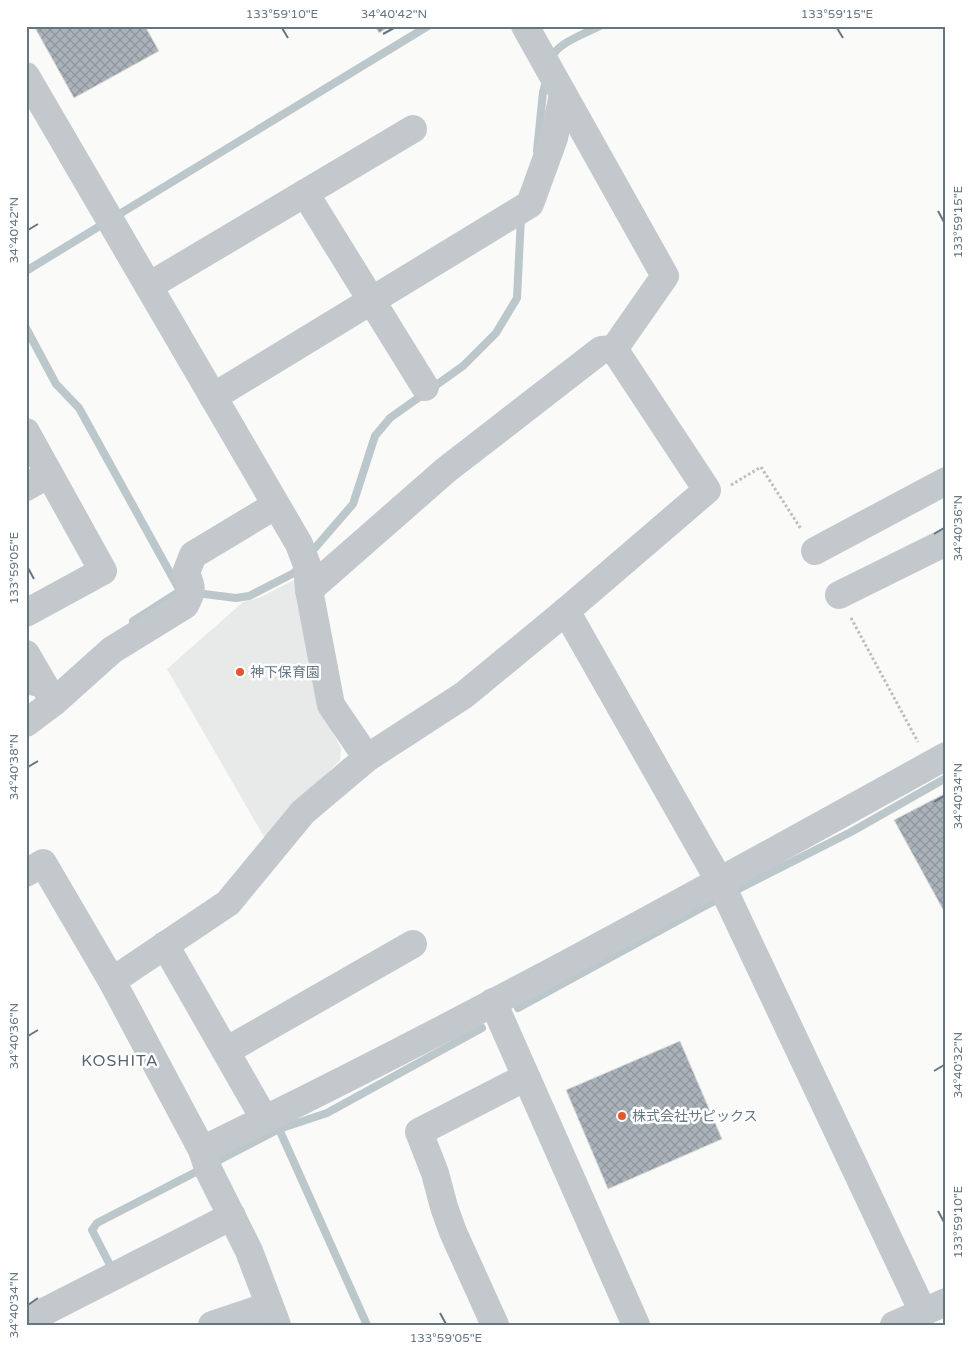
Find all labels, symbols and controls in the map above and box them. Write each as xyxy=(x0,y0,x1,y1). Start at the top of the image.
text: 133°59'10"E xyxy=(246,7,319,21)
text: 34°40'42"N xyxy=(361,7,427,21)
text: 133°59'15"E xyxy=(801,7,874,21)
text: 133°59'15"E xyxy=(951,185,965,258)
text: 34°40'42"N xyxy=(7,197,21,263)
text: 34°40'36"N xyxy=(951,495,965,561)
text: 133°59'05"E xyxy=(7,531,21,604)
place label: 神下保育園 xyxy=(250,664,320,681)
marker: 神下保育園 xyxy=(234,666,246,678)
text: 34°40'38"N xyxy=(7,734,21,800)
text: 34°40'34"N xyxy=(951,763,965,829)
text: 34°40'36"N xyxy=(7,1003,21,1069)
text: 34°40'32"N xyxy=(951,1032,965,1098)
district label: KOSHITA xyxy=(81,1051,159,1071)
place label: 株式会社サピックス xyxy=(632,1108,758,1125)
marker: 株式会社サピックス xyxy=(616,1110,628,1122)
text: 133°59'10"E xyxy=(951,1185,965,1258)
text: 34°40'34"N xyxy=(7,1272,21,1338)
text: 133°59'05"E xyxy=(410,1331,483,1345)

